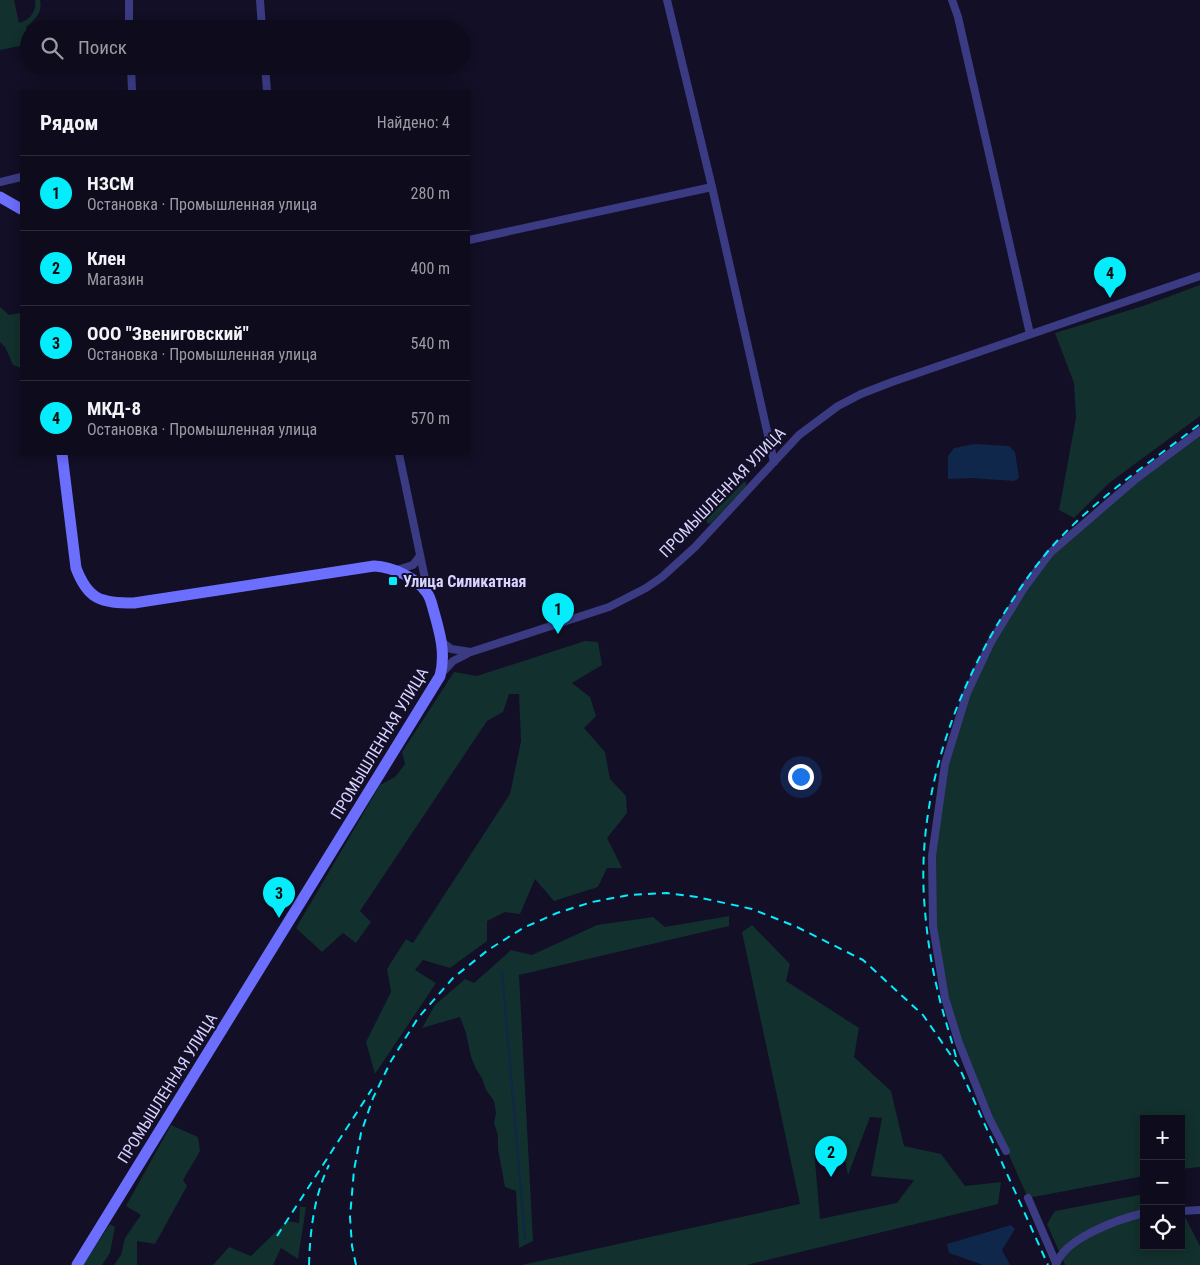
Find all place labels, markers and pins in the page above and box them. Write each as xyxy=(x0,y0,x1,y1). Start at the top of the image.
pin: 4 xyxy=(1094,257,1126,298)
place label: Улица Силикатная xyxy=(403,572,526,591)
marker: Улица Силикатная xyxy=(387,575,399,587)
pin: 1 xyxy=(542,593,574,634)
pin: 3 xyxy=(263,877,295,918)
pin: 2 xyxy=(815,1136,847,1177)

